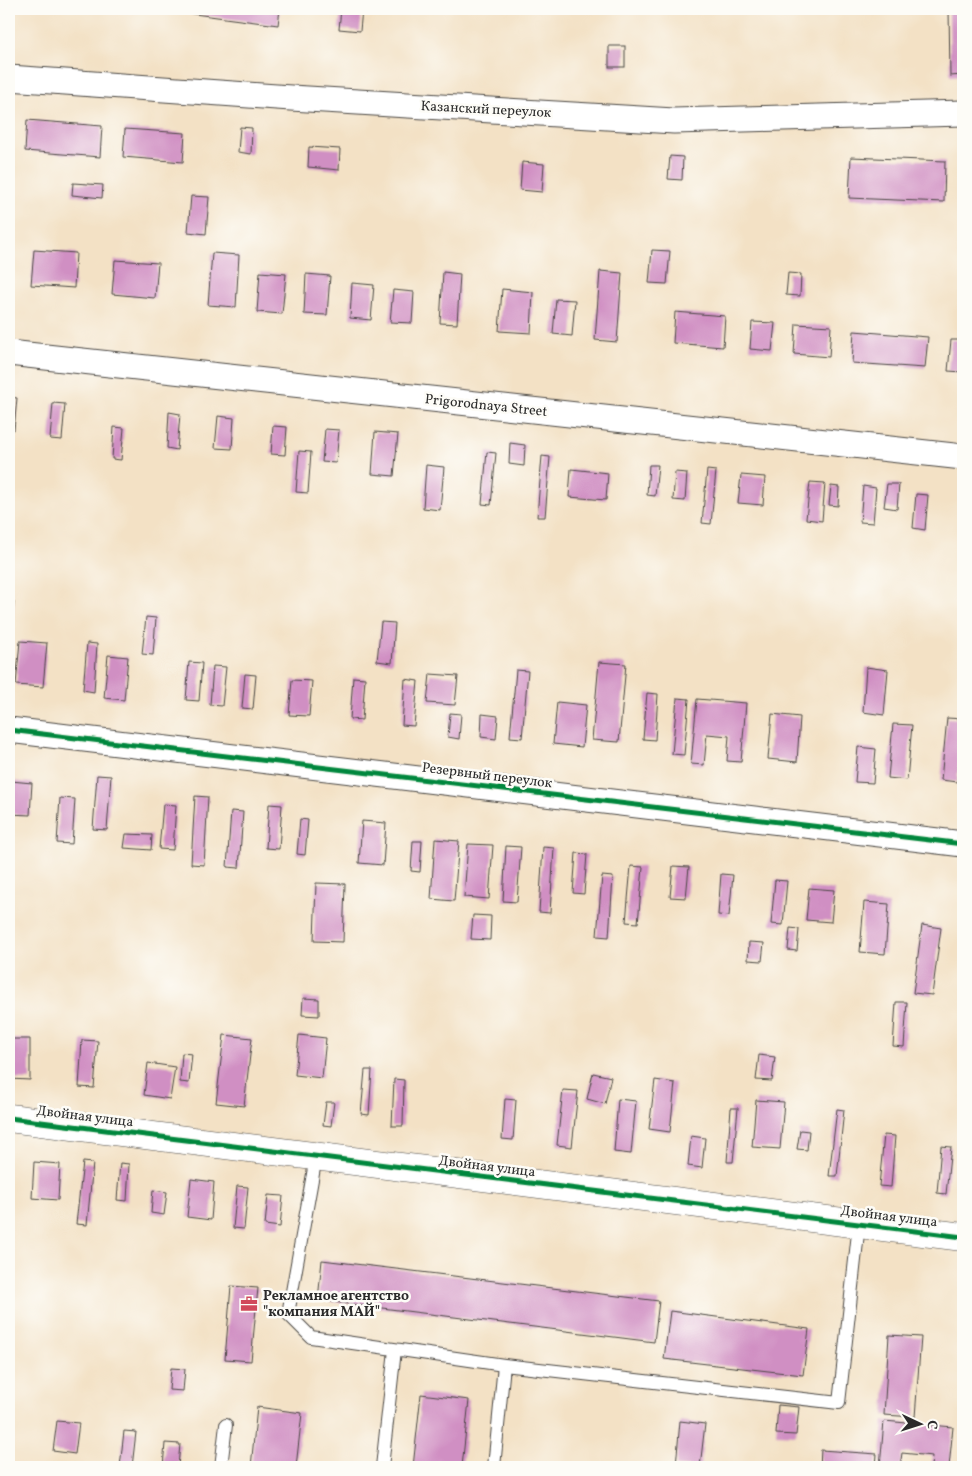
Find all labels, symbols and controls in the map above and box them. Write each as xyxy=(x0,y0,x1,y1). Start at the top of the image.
street label: Казанский переулок xyxy=(420,97,552,123)
street label: Prigorodnaya Street xyxy=(424,390,548,422)
street label: Резервный переулок xyxy=(421,759,554,793)
street label: Двойная улица xyxy=(36,1102,135,1132)
street label: Двойная улица xyxy=(438,1152,537,1182)
street label: Двойная улица xyxy=(840,1202,939,1232)
place label: Рекламное агентство "компания МАЙ" xyxy=(263,1287,409,1322)
office icon: Рекламное агентство "компания МАЙ" xyxy=(239,1294,259,1314)
north arrow xyxy=(894,1398,944,1448)
text: С xyxy=(922,1420,941,1430)

